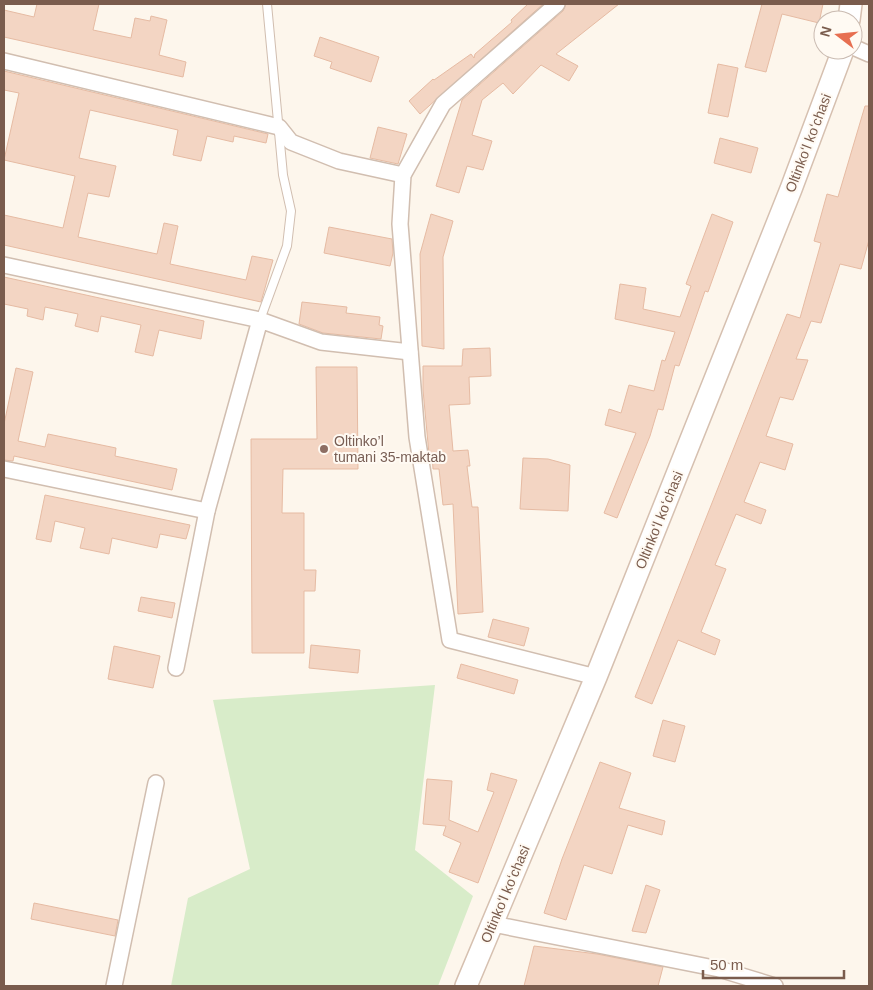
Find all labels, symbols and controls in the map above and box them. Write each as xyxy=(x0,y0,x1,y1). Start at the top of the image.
north arrow xyxy=(813,10,863,60)
text: N xyxy=(816,24,835,38)
street label: Oltinkoʻl koʻchasi xyxy=(782,91,834,195)
place label: Oltinko’l tumani 35-maktab xyxy=(334,433,446,465)
marker: Oltinko’l tumani 35-maktab xyxy=(318,443,330,455)
street label: Oltinkoʻl koʻchasi xyxy=(632,469,686,571)
street label: Oltinkoʻl koʻchasi xyxy=(477,843,533,945)
scale bar xyxy=(703,948,844,980)
text: 50 m xyxy=(710,956,743,973)

